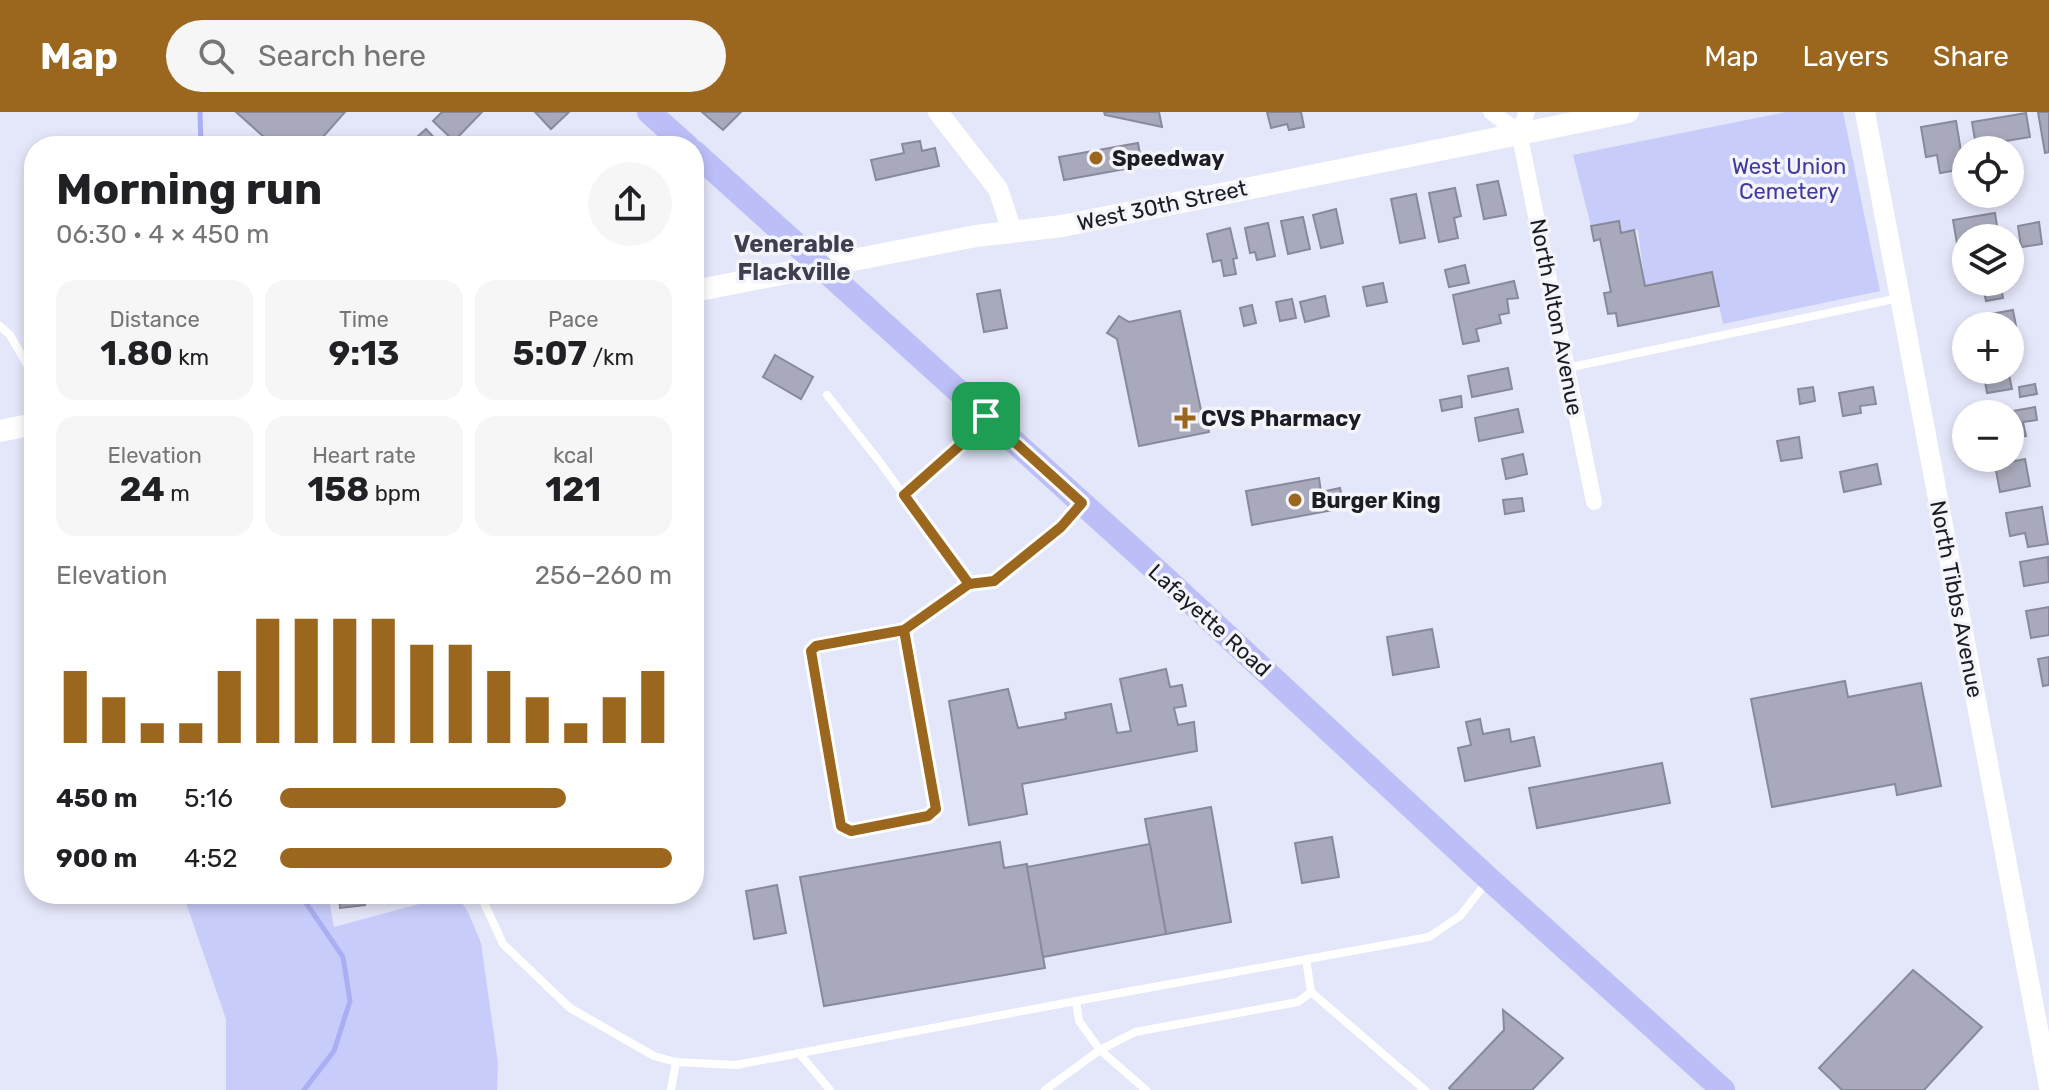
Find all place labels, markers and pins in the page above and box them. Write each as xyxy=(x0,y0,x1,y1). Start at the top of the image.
place label: Speedway xyxy=(1112,145,1224,172)
marker: Speedway xyxy=(1087,149,1105,167)
pin xyxy=(952,382,1020,450)
place label: CVS Pharmacy xyxy=(1201,405,1361,432)
marker: CVS Pharmacy xyxy=(1176,409,1194,427)
place label: Burger King xyxy=(1311,487,1441,514)
marker: Burger King xyxy=(1286,491,1304,509)

